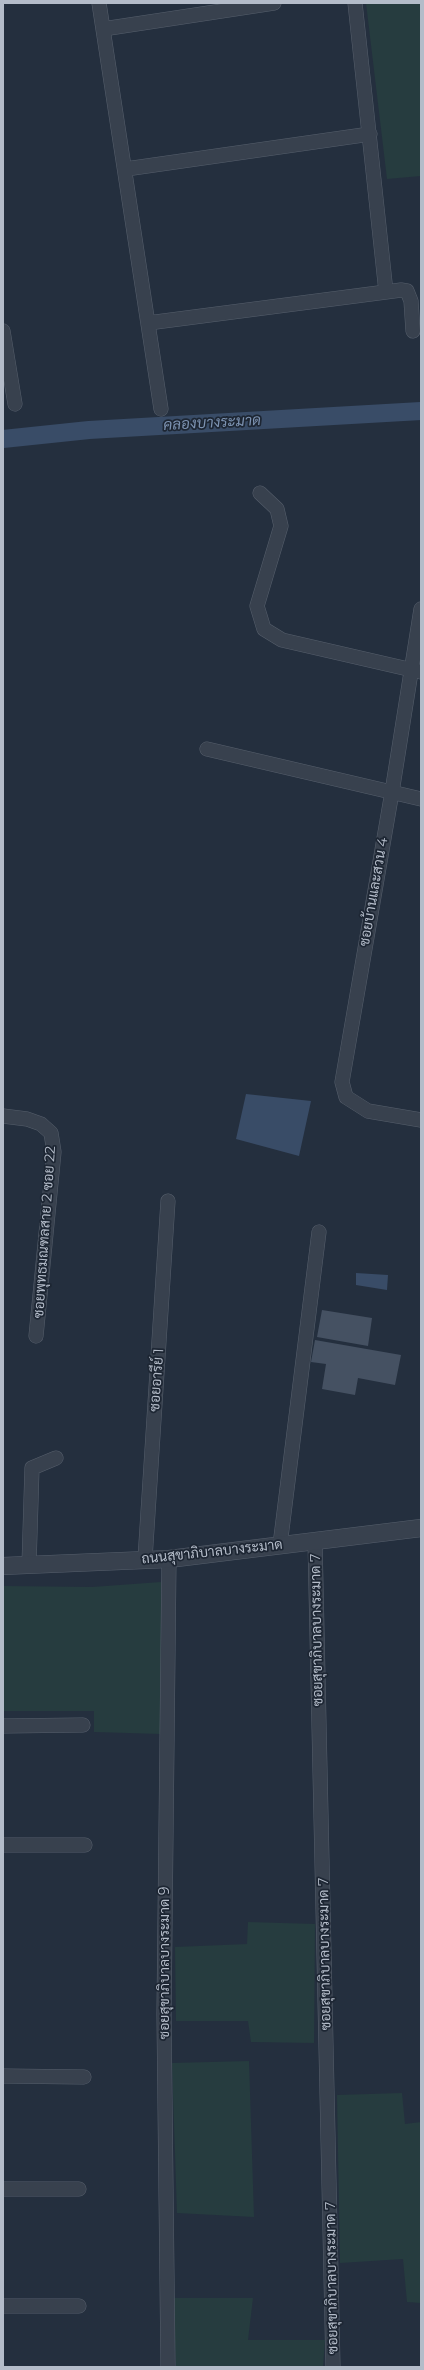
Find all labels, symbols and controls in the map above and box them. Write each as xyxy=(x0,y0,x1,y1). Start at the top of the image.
water label: คลองบางระมาด xyxy=(163,411,261,435)
street label: ซอยบ้านและสวน 4 xyxy=(356,836,392,948)
street label: ซอยพุทธมณฑลสาย 2 ซอย 22 xyxy=(31,1145,59,1319)
street label: ซอยอารีย์ 1 xyxy=(146,1348,168,1412)
street label: ถนนสุขาภิบาลบางระมาด xyxy=(141,1536,283,1568)
street label: ซอยสุขาภิบาลบางระมาด 7 xyxy=(307,1554,327,1706)
street label: ซอยสุขาภิบาลบางระมาด 7 xyxy=(315,1878,335,2030)
street label: ซอยสุขาภิบาลบางระมาด 9 xyxy=(157,1887,173,2039)
street label: ซอยสุขาภิบาลบางระมาด 7 xyxy=(322,2202,342,2354)

